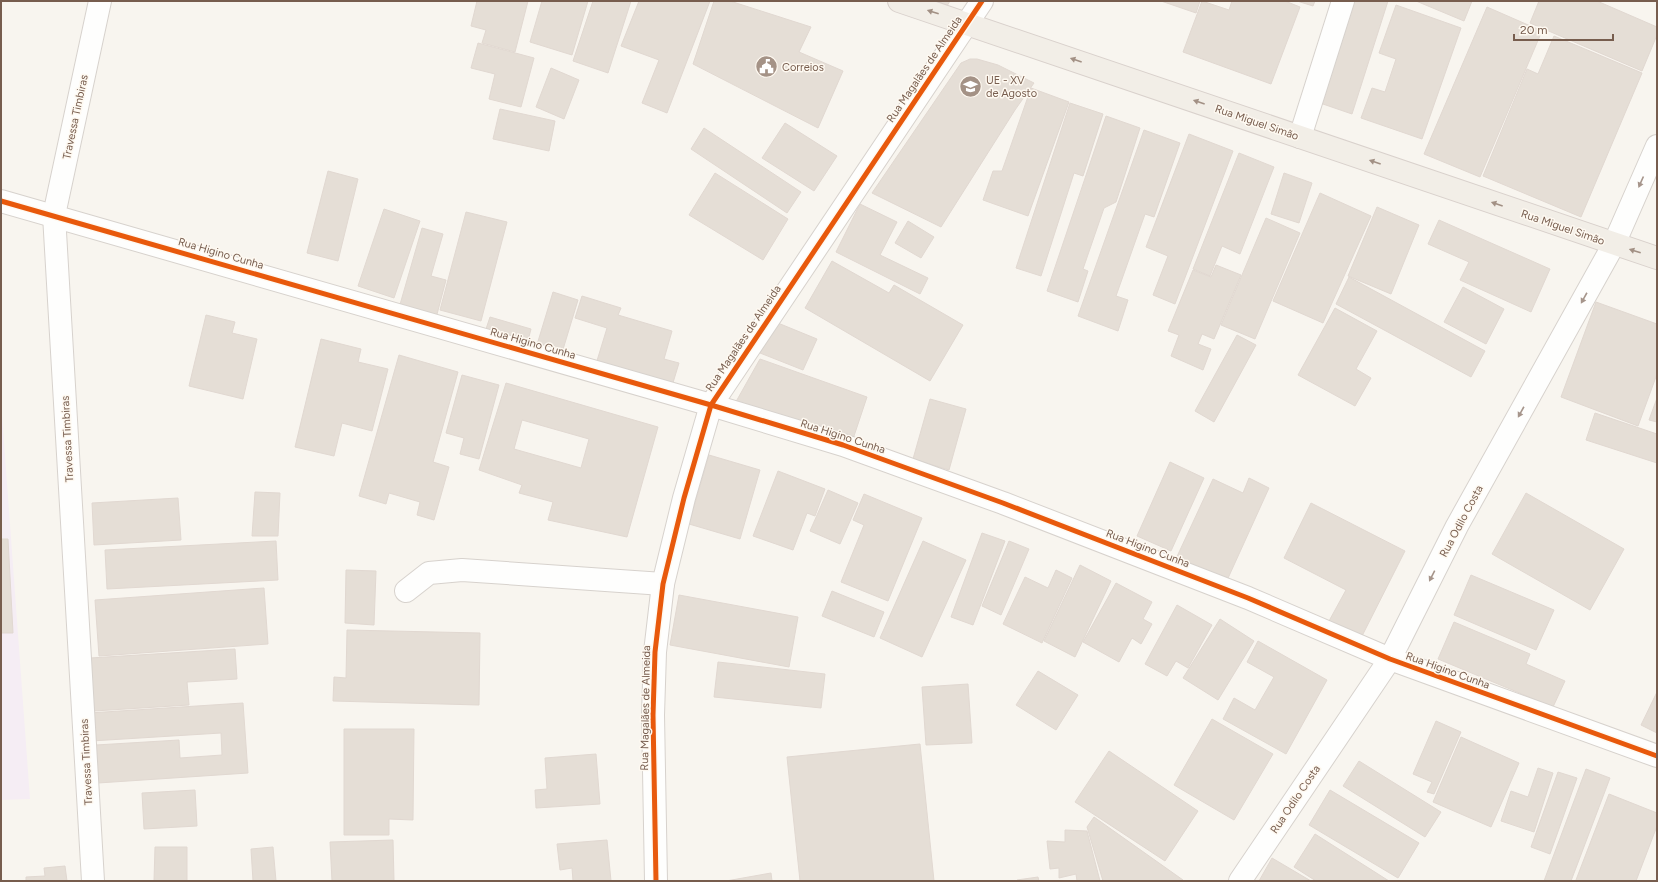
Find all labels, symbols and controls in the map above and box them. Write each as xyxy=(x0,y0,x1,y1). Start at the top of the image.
one-way arrow xyxy=(927,9,939,15)
street label: Rua Magalães de Almeida xyxy=(884,14,965,125)
scale bar xyxy=(1514,16,1613,42)
text: 20 m xyxy=(1520,23,1548,37)
public building icon: Correios xyxy=(754,54,780,80)
one-way arrow xyxy=(1069,57,1081,63)
place label: Correios xyxy=(782,61,824,74)
street label: Travessa Timbiras xyxy=(60,73,91,161)
school or university icon: UE - XV de Agosto xyxy=(958,73,984,99)
place label: UE - XV de Agosto xyxy=(986,74,1037,100)
one-way arrow xyxy=(1192,99,1204,105)
street label: Rua Miguel Simão xyxy=(1213,102,1300,143)
one-way arrow xyxy=(1368,159,1380,165)
one-way arrow xyxy=(1638,176,1644,188)
one-way arrow xyxy=(1491,201,1503,207)
street label: Rua Miguel Simão xyxy=(1519,207,1606,248)
street label: Rua Higino Cunha xyxy=(177,235,265,272)
one-way arrow xyxy=(1629,248,1641,254)
street label: Rua Magalães de Almeida xyxy=(703,283,784,394)
one-way arrow xyxy=(1580,293,1587,304)
street label: Rua Higino Cunha xyxy=(489,325,577,362)
street label: Travessa Timbiras xyxy=(59,395,76,482)
one-way arrow xyxy=(1517,406,1524,418)
street label: Rua Higino Cunha xyxy=(799,417,887,456)
street label: Rua Odilo Costa xyxy=(1437,483,1486,559)
street label: Rua Higino Cunha xyxy=(1104,527,1191,570)
one-way arrow xyxy=(1429,570,1435,581)
street label: Rua Magalães de Almeida xyxy=(638,645,653,771)
street label: Rua Higino Cunha xyxy=(1404,649,1492,692)
street label: Travessa Timbiras xyxy=(78,718,95,805)
street label: Rua Odilo Costa xyxy=(1268,763,1323,836)

